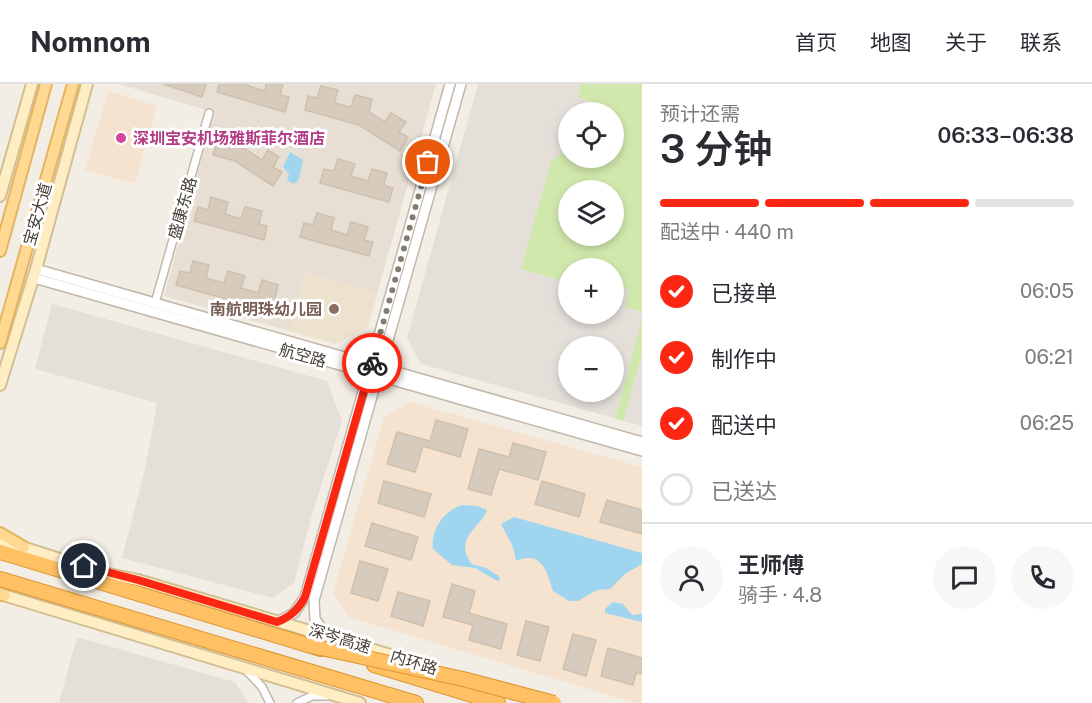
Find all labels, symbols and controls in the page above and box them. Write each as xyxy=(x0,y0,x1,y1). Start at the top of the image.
text: Nomnom xyxy=(30,25,151,58)
text: 首页 xyxy=(795,30,837,55)
text: 地图 xyxy=(870,30,912,55)
text: 关于 xyxy=(945,30,987,55)
text: 联系 xyxy=(1020,30,1062,55)
map controls xyxy=(558,102,624,402)
button: locate xyxy=(558,102,624,168)
text: 预计还需 xyxy=(660,102,740,126)
text: 06:33–06:38 xyxy=(937,122,1074,148)
text: 3 分钟 xyxy=(660,126,772,172)
place label: 深圳宝安机场雅斯菲尔酒店 xyxy=(133,129,325,148)
marker: 深圳宝安机场雅斯菲尔酒店 xyxy=(114,131,128,145)
pin xyxy=(402,136,453,187)
icon: bag xyxy=(411,145,444,178)
street label: 盛康东路 xyxy=(165,175,200,242)
button: layers xyxy=(558,180,624,246)
street label: 宝安大道 xyxy=(20,181,55,248)
text: 配送中 · 440 m xyxy=(660,220,794,244)
button: + xyxy=(558,258,624,324)
icon: check xyxy=(660,275,693,308)
text: 06:05 xyxy=(1020,279,1074,303)
text: 已接单 xyxy=(711,280,777,306)
place label: 南航明珠幼儿园 xyxy=(210,300,322,319)
marker: 南航明珠幼儿园 xyxy=(327,302,341,316)
courier xyxy=(342,333,402,393)
button: − xyxy=(558,336,624,402)
street label: 航空路 xyxy=(277,340,329,371)
icon: check xyxy=(660,341,693,374)
text: 06:21 xyxy=(1024,345,1074,369)
text: 制作中 xyxy=(711,346,777,372)
icon: bike xyxy=(356,347,389,380)
icon: check xyxy=(660,407,693,440)
text: 06:25 xyxy=(1020,411,1074,435)
text: 配送中 xyxy=(711,412,777,438)
text: 已送达 xyxy=(711,478,777,504)
pin xyxy=(58,540,109,591)
button: person xyxy=(660,546,723,609)
button: chat xyxy=(933,546,996,609)
button: phone xyxy=(1011,546,1074,609)
icon: home xyxy=(67,549,100,582)
text: 王师傅 xyxy=(738,552,804,578)
text: 骑手 · 4.8 xyxy=(738,583,822,607)
street label: 深岑高速 xyxy=(306,620,373,657)
street label: 内环路 xyxy=(388,646,440,679)

